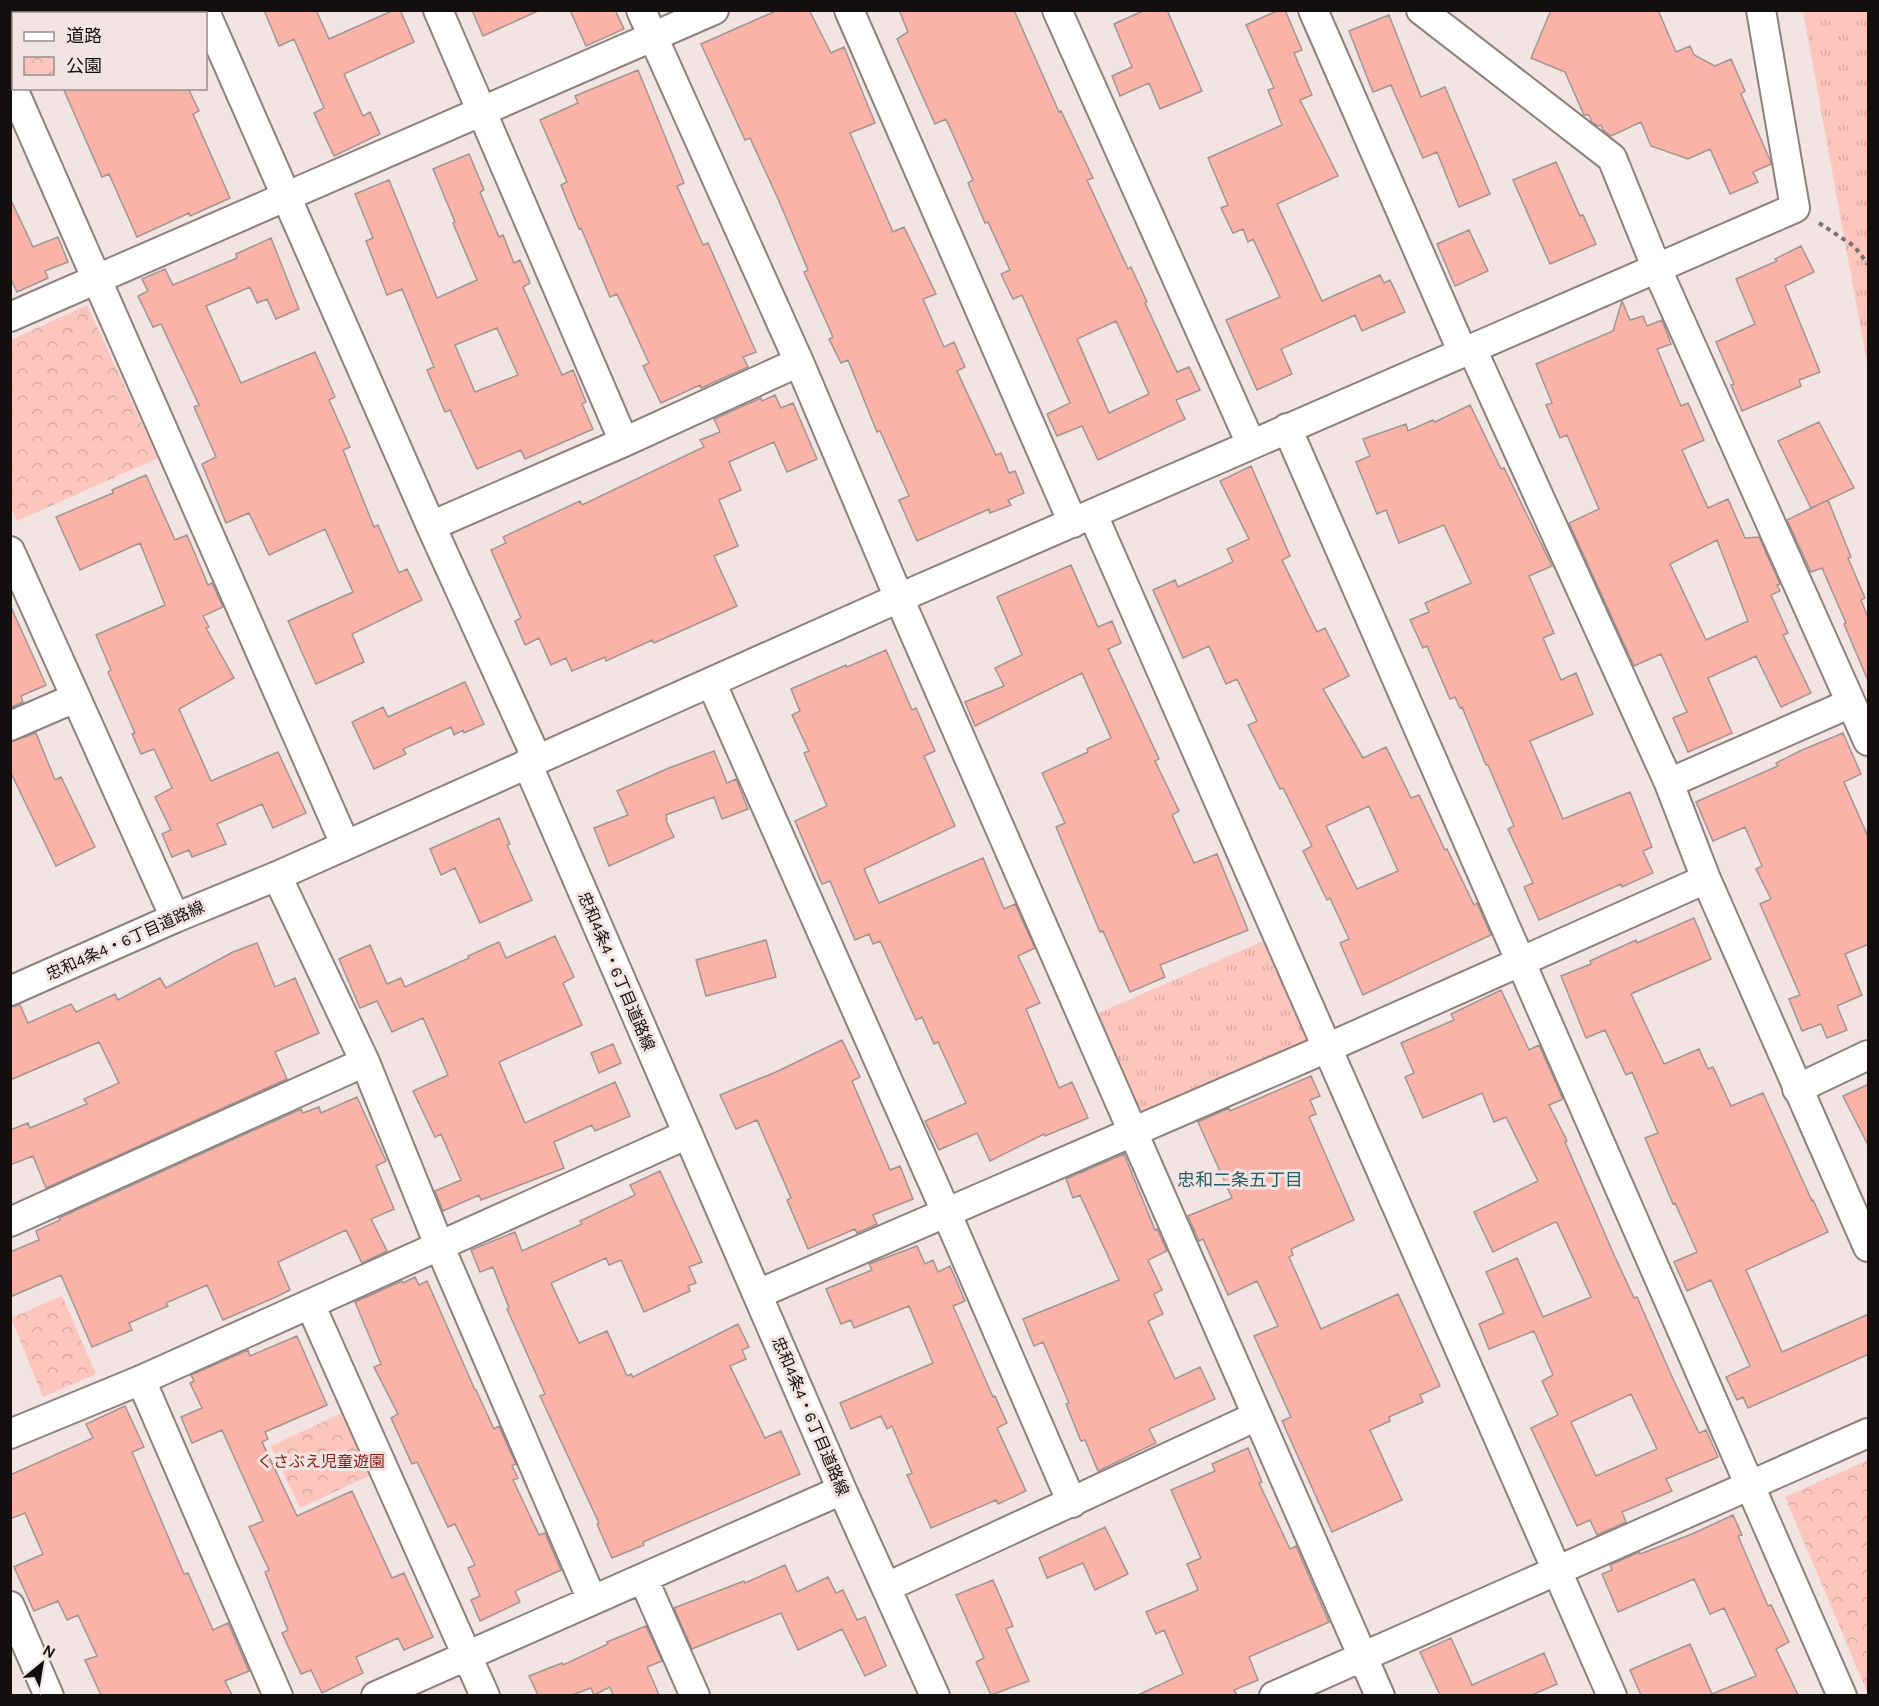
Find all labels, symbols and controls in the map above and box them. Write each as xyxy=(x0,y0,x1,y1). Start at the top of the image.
legend xyxy=(12,12,207,90)
text: 道路 xyxy=(66,25,102,47)
text: 公園 xyxy=(66,55,102,77)
street label: 忠和4条4・6丁目道路線 xyxy=(574,889,659,1054)
street label: 忠和4条4・6丁目道路線 xyxy=(43,897,207,984)
district label: 忠和二条五丁目 xyxy=(1177,1169,1303,1191)
street label: 忠和4条4・6丁目道路線 xyxy=(768,1334,853,1499)
park label: くさぶえ児童遊園 xyxy=(257,1452,385,1471)
north arrow xyxy=(12,1634,72,1694)
text: N xyxy=(40,1640,59,1663)

